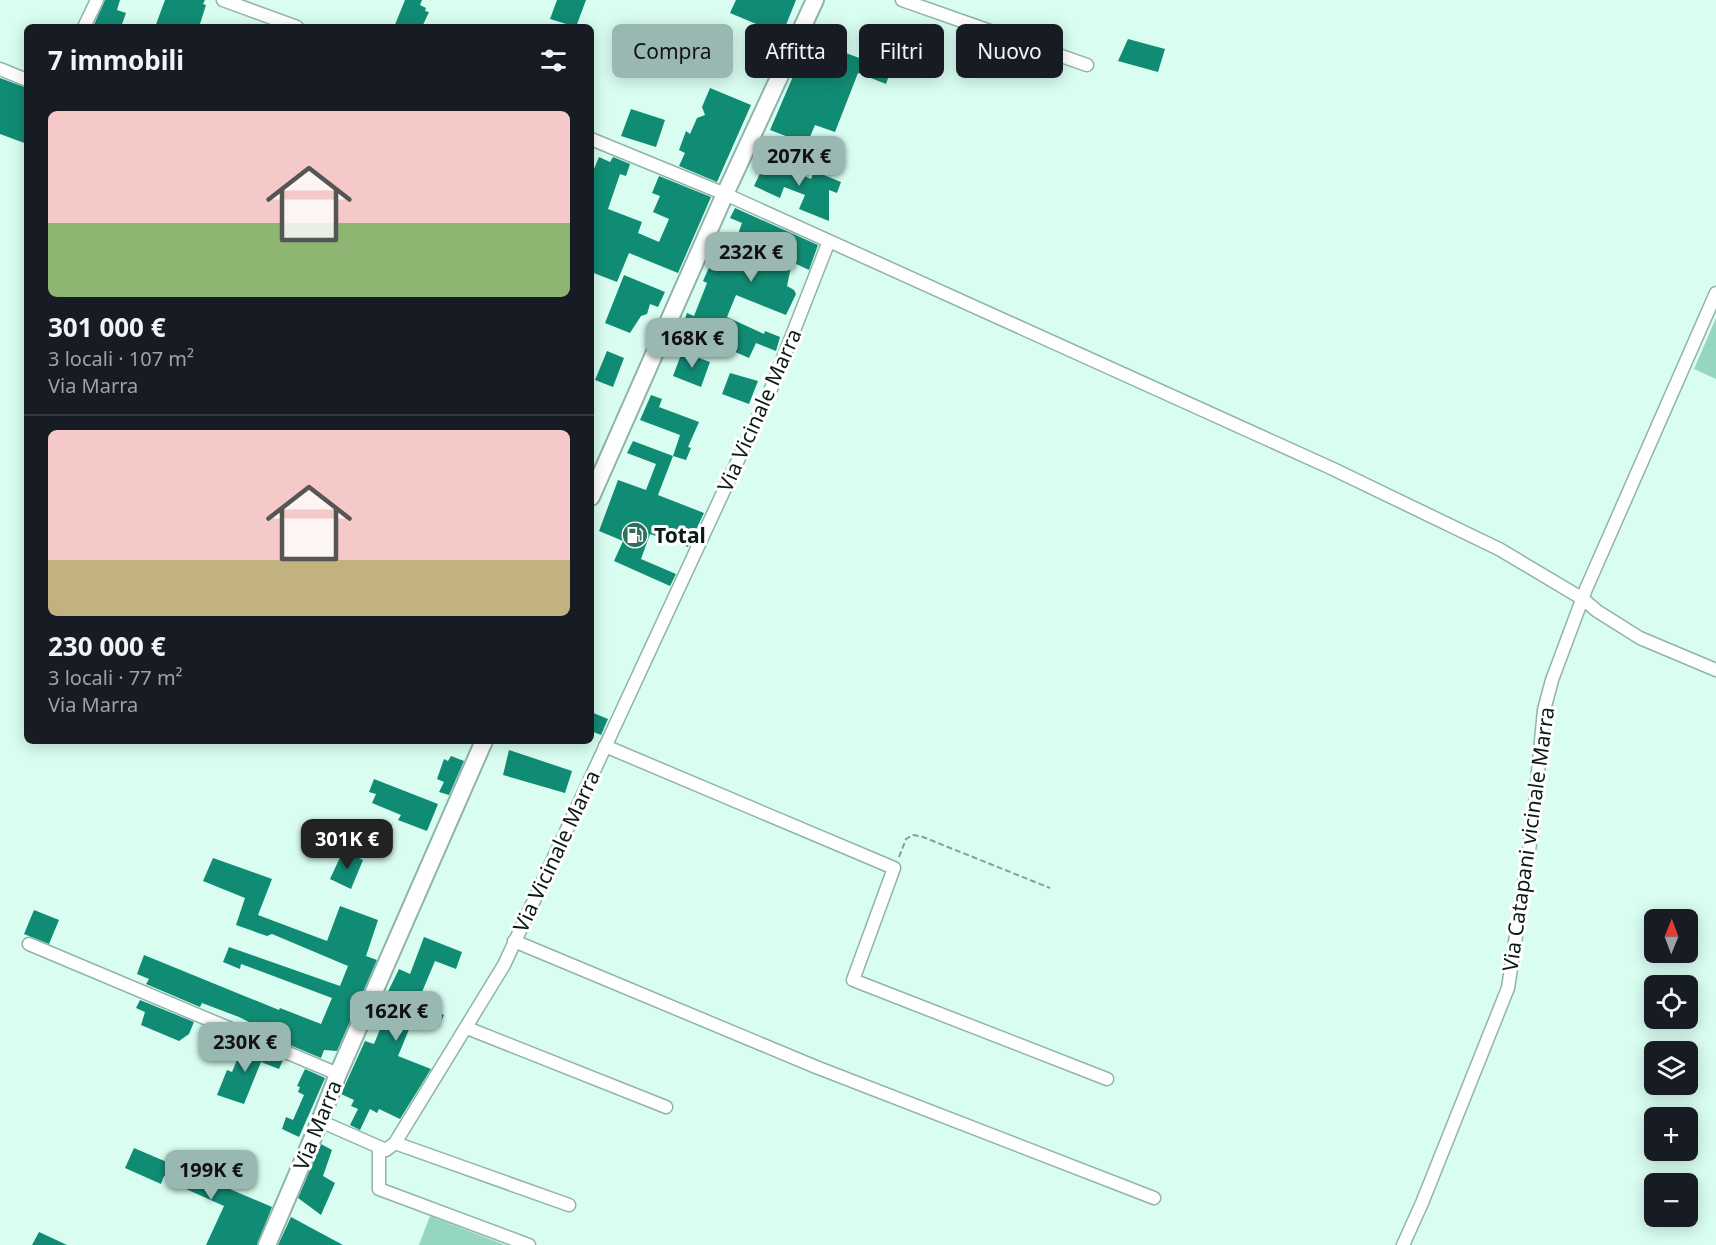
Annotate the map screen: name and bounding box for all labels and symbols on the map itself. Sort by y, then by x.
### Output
pin: 207K € [750,136,848,187]
pin: 232K € [702,232,800,283]
pin: 168K € [643,318,741,369]
street label: Via Vicinale Marra [710,324,808,496]
fuel station icon: Total [620,520,650,550]
place label: Total [654,521,706,549]
street label: Via Catapani vicinale Marra [1496,705,1560,973]
street label: Via Vicinale Marra [506,765,606,937]
pin: 301K € [298,819,396,870]
north arrow [1644,909,1698,963]
pin: 162K € [347,991,445,1042]
pin: 230K € [196,1022,294,1073]
street label: Via Marra [286,1076,348,1174]
pin: 199K € [162,1150,260,1201]

